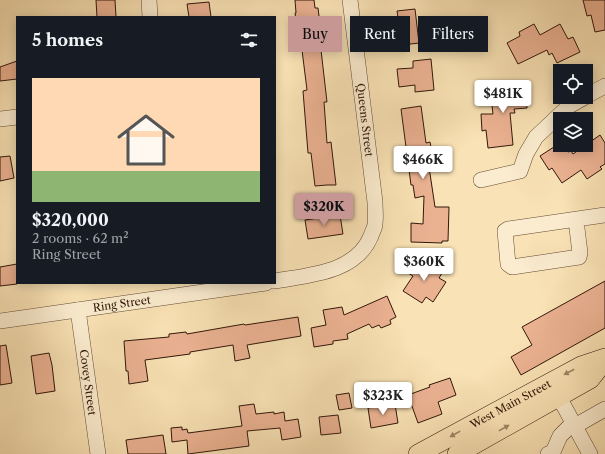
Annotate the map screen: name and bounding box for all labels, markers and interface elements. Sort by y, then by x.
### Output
chip: Buy [288,16,342,52]
chip: Rent [350,16,410,52]
chip: Filters [418,16,488,52]
icon: filters [238,29,260,51]
text: 5 homes [32,30,103,50]
map controls [553,64,593,152]
button: locate [553,64,593,104]
pin: $481K [475,80,531,114]
street label: Queens Street [354,82,376,158]
text: $481K [483,85,523,101]
icon: home [110,104,182,176]
button: layers [553,112,593,152]
pin: $466K [395,146,451,180]
text: $466K [403,151,443,167]
pin: $320K [296,193,352,227]
text: $320K [304,198,344,214]
text: $320,000 [32,210,109,230]
text: 2 rooms · 62 m² [32,230,129,246]
text: Ring Street [32,246,101,262]
pin: $360K [396,248,452,282]
text: $360K [403,253,445,269]
street label: Ring Street [92,293,152,315]
street label: Covey Street [77,348,100,416]
one-way arrow [563,369,575,375]
street label: West Main Street [467,377,553,432]
pin: $323K [355,382,411,416]
text: $323K [363,387,403,403]
one-way arrow [498,425,510,432]
one-way arrow [449,431,460,438]

